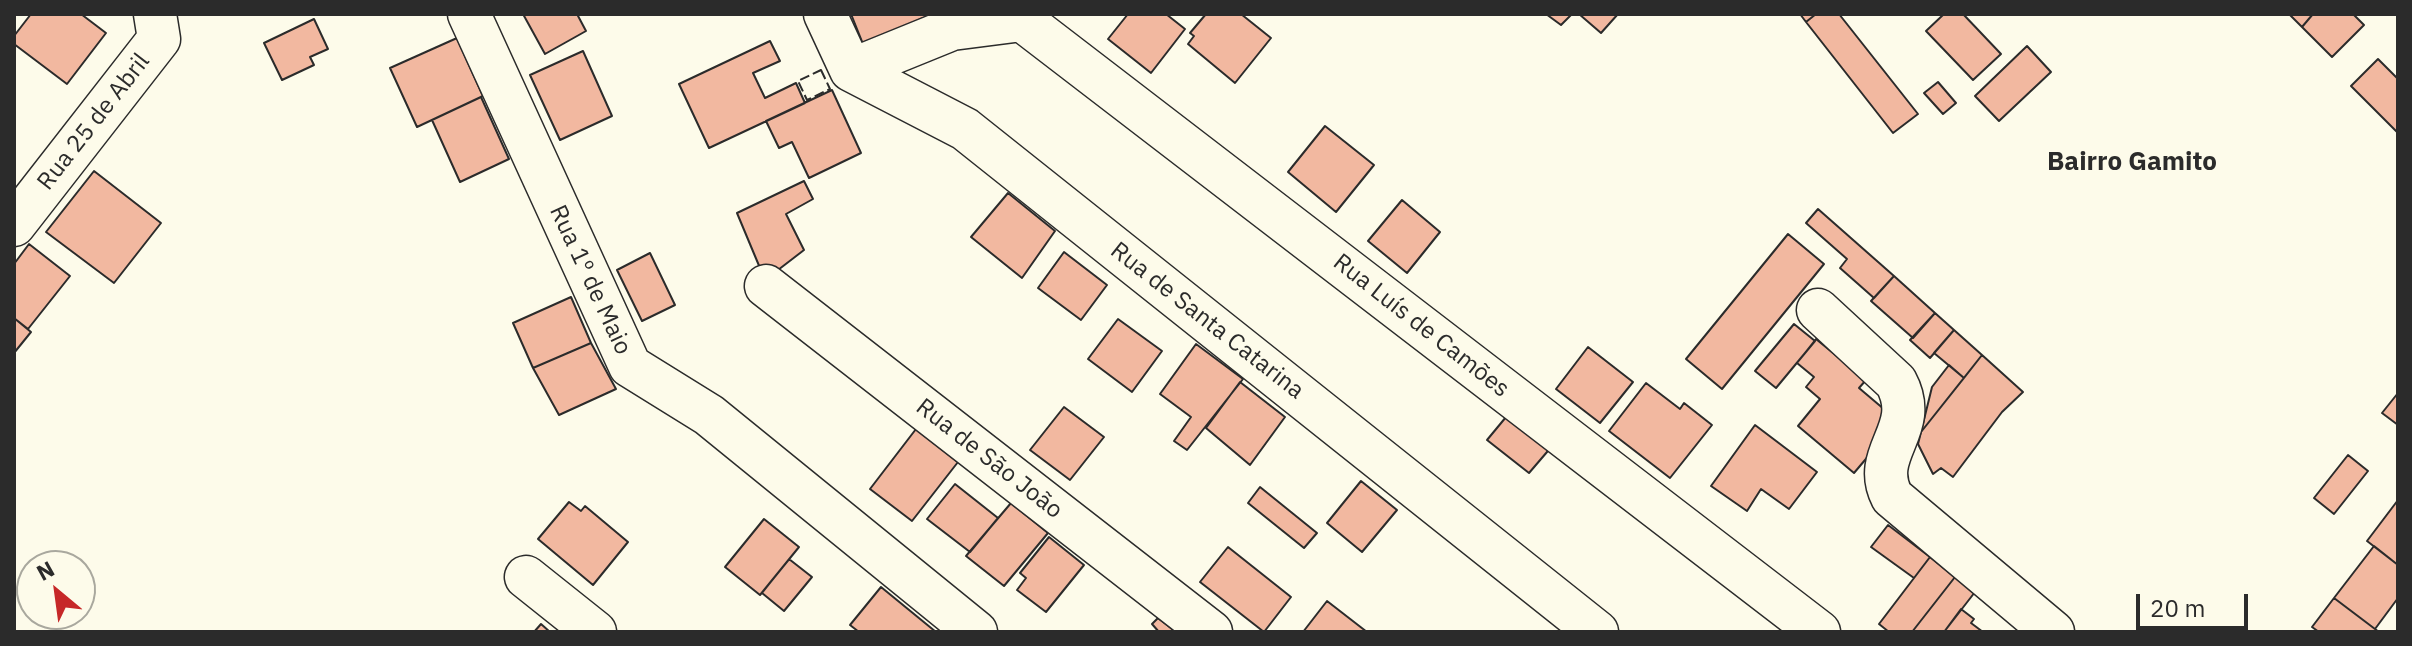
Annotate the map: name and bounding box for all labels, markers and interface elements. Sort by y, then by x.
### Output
street label: Rua 25 de Abril [32,48,156,196]
district label: Bairro Gamito [2047,146,2217,178]
street label: Rua 1º de Maio [543,201,637,359]
street label: Rua de Santa Catarina [1104,236,1310,406]
street label: Rua Luís de Camões [1327,248,1515,404]
street label: Rua de São João [910,393,1068,525]
north arrow [16,550,96,630]
text: N [31,554,59,587]
scale bar [2140,578,2252,628]
text: 20 m [2150,592,2205,624]

